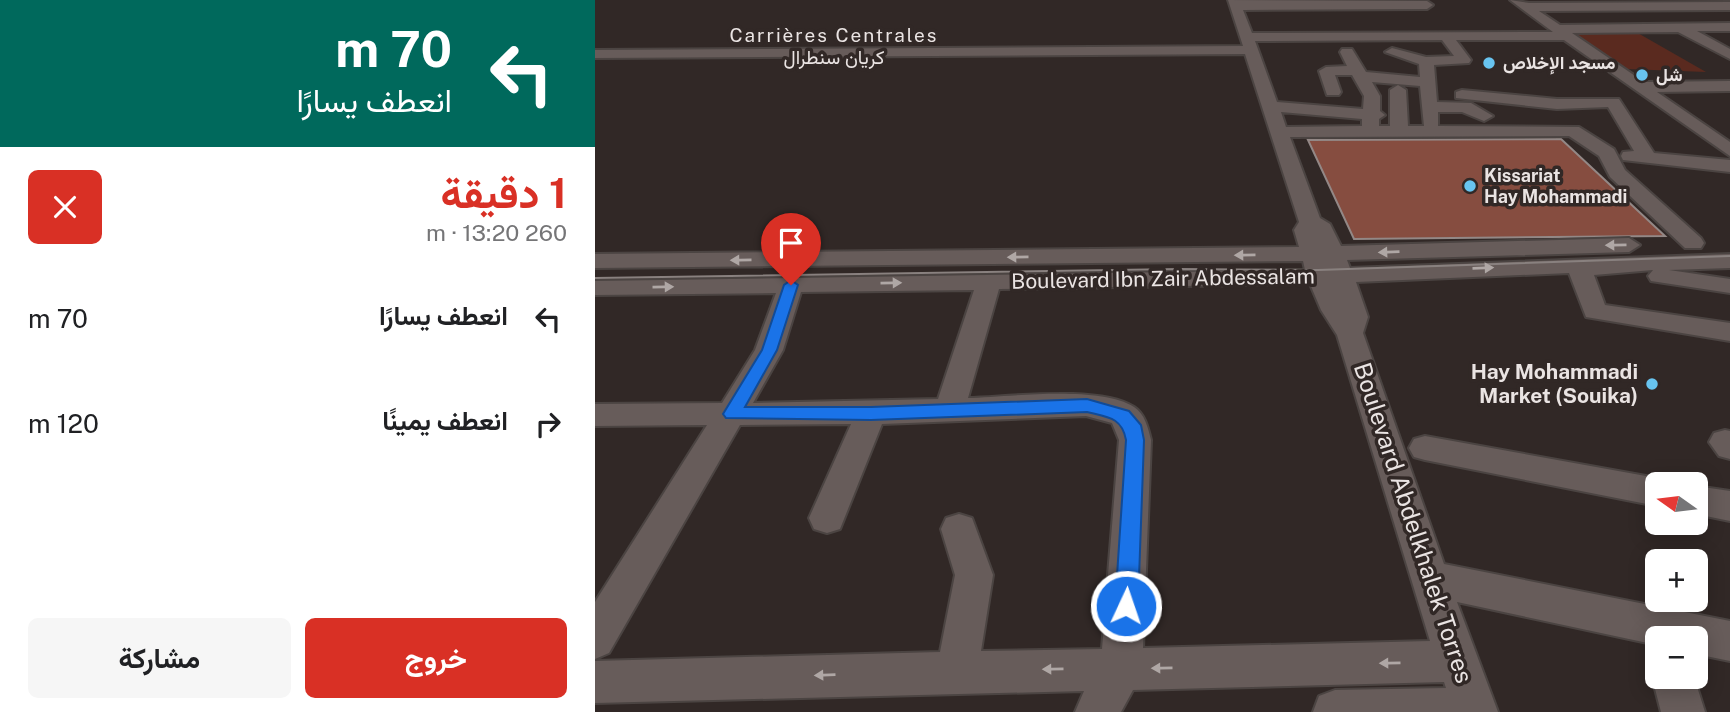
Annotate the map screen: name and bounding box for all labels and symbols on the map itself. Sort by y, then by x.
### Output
district label: Carrières Centrales كريان سنطرال [730,24,938,69]
place label: مسجد الإخلاص [1503,52,1616,75]
marker: مسجد الإخلاص [1481,55,1497,71]
place label: شل [1656,64,1683,86]
marker: شل [1634,67,1650,83]
place label: Kissariat Hay Mohammadi [1484,165,1627,207]
marker: Kissariat Hay Mohammadi [1462,178,1478,194]
pin [761,213,821,285]
one-way arrow [1605,239,1627,251]
one-way arrow [1377,246,1399,257]
one-way arrow [1234,249,1256,261]
one-way arrow [1006,251,1028,263]
one-way arrow [730,254,752,266]
street label: Boulevard Ibn Zair Abdessalam [1011,263,1315,294]
one-way arrow [1473,263,1495,274]
one-way arrow [880,277,902,289]
one-way arrow [652,281,674,292]
street label: Boulevard Abdelkhalek Torres [1349,359,1479,686]
place label: Hay Mohammadi Market (Souika) [1471,359,1638,408]
marker: Hay Mohammadi Market (Souika) [1644,376,1660,392]
north arrow [1645,472,1708,536]
position arrow [1089,569,1163,643]
one-way arrow [1378,657,1400,669]
one-way arrow [1151,662,1173,674]
one-way arrow [1041,664,1063,675]
one-way arrow [814,670,836,681]

